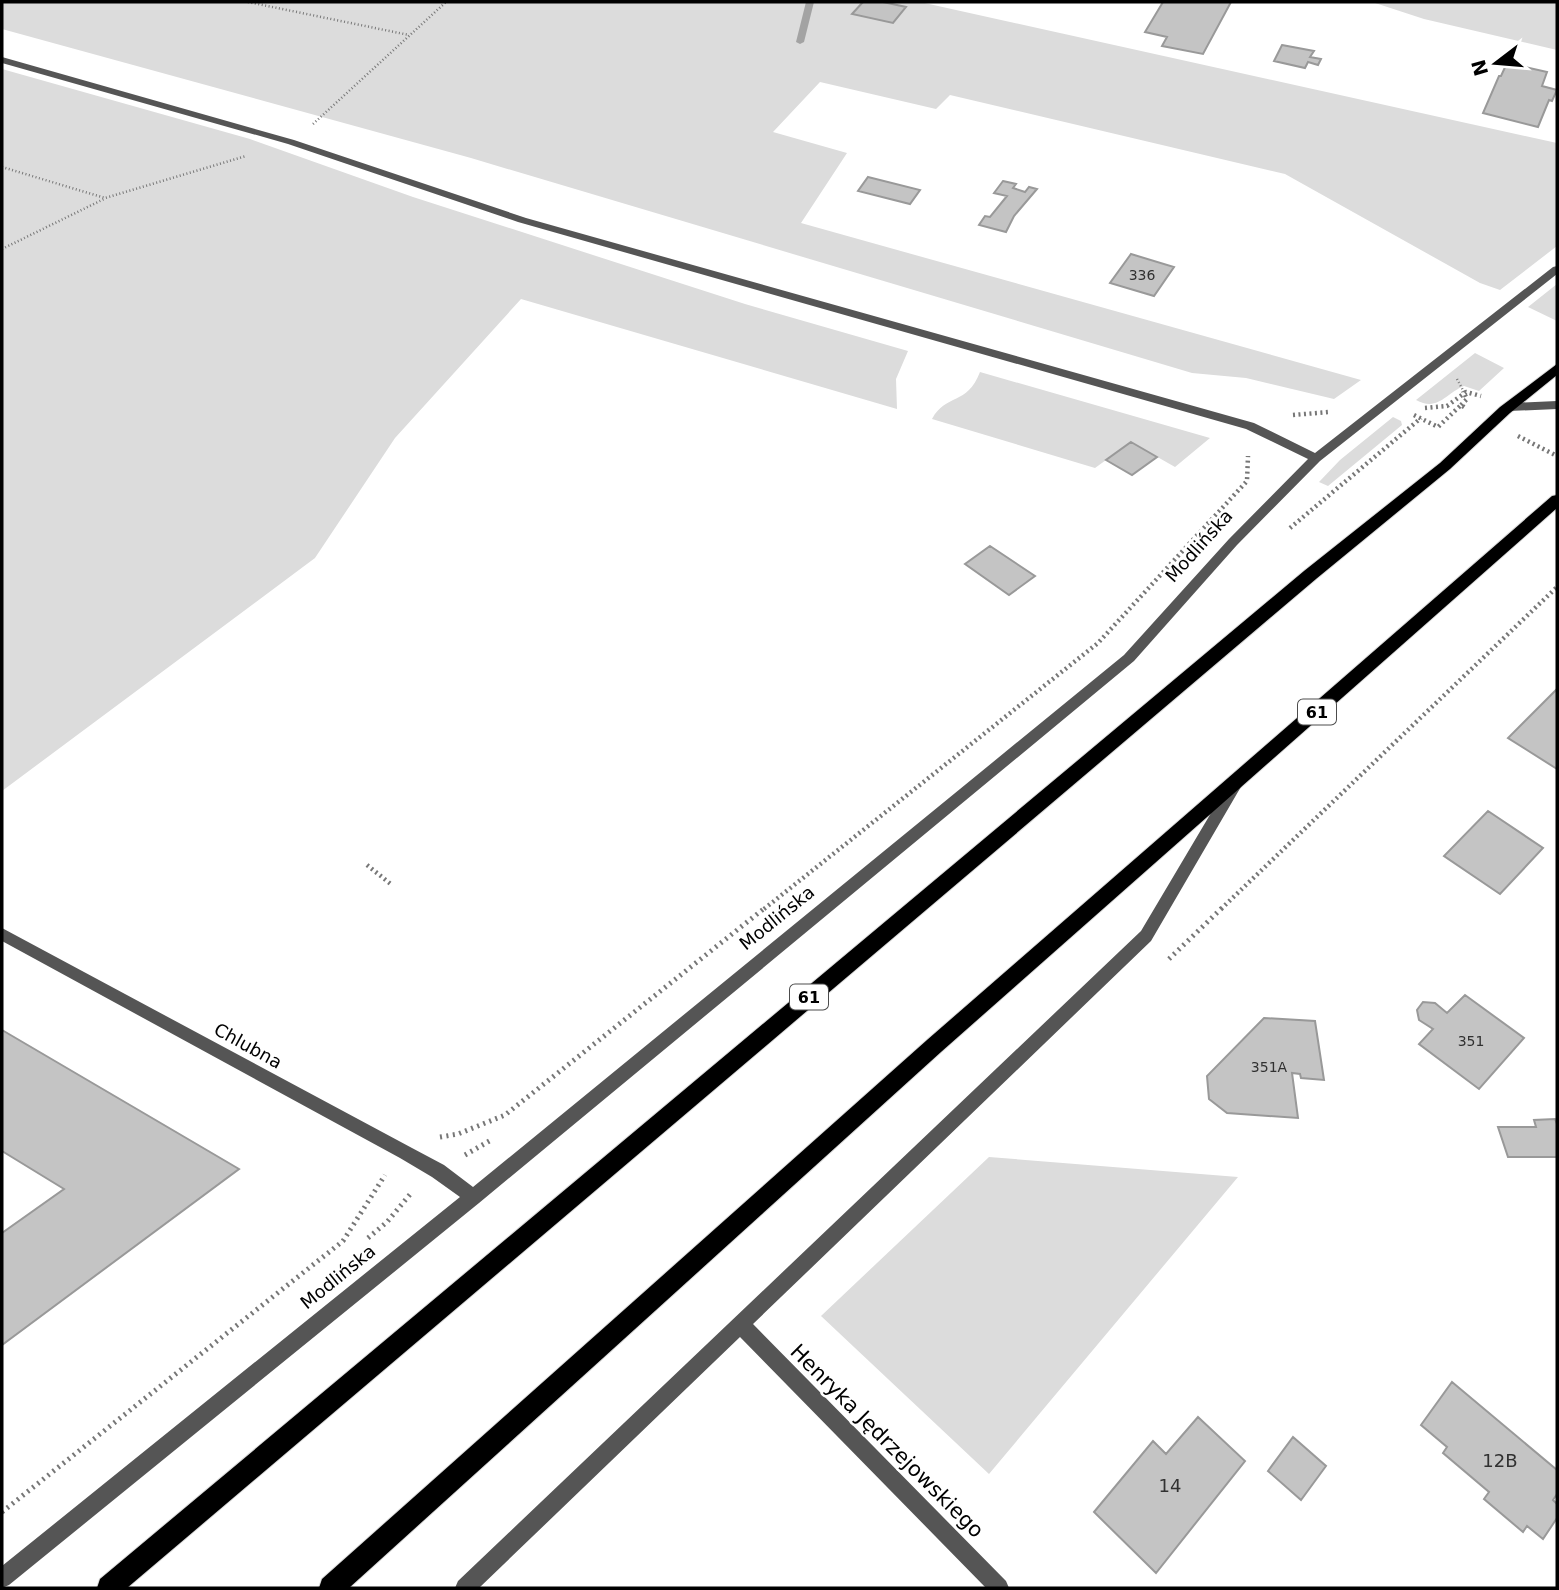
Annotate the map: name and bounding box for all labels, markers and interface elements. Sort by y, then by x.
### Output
north arrow [1461,28,1531,98]
text: N [1467,57,1492,78]
house number: 336 [1129,267,1155,283]
street label: Modlińska [1161,505,1237,586]
road number: 61 [1298,699,1336,724]
street label: Modlińska [735,881,818,954]
road number: 61 [790,984,828,1009]
street label: Chlubna [211,1018,286,1073]
house number: 351 [1458,1033,1484,1049]
house number: 351A [1251,1059,1288,1075]
street label: Modlińska [296,1240,379,1313]
street label: Henryka Jędrzejowskiego [785,1339,989,1543]
house number: 12B [1482,1450,1518,1471]
house number: 14 [1159,1475,1181,1496]

